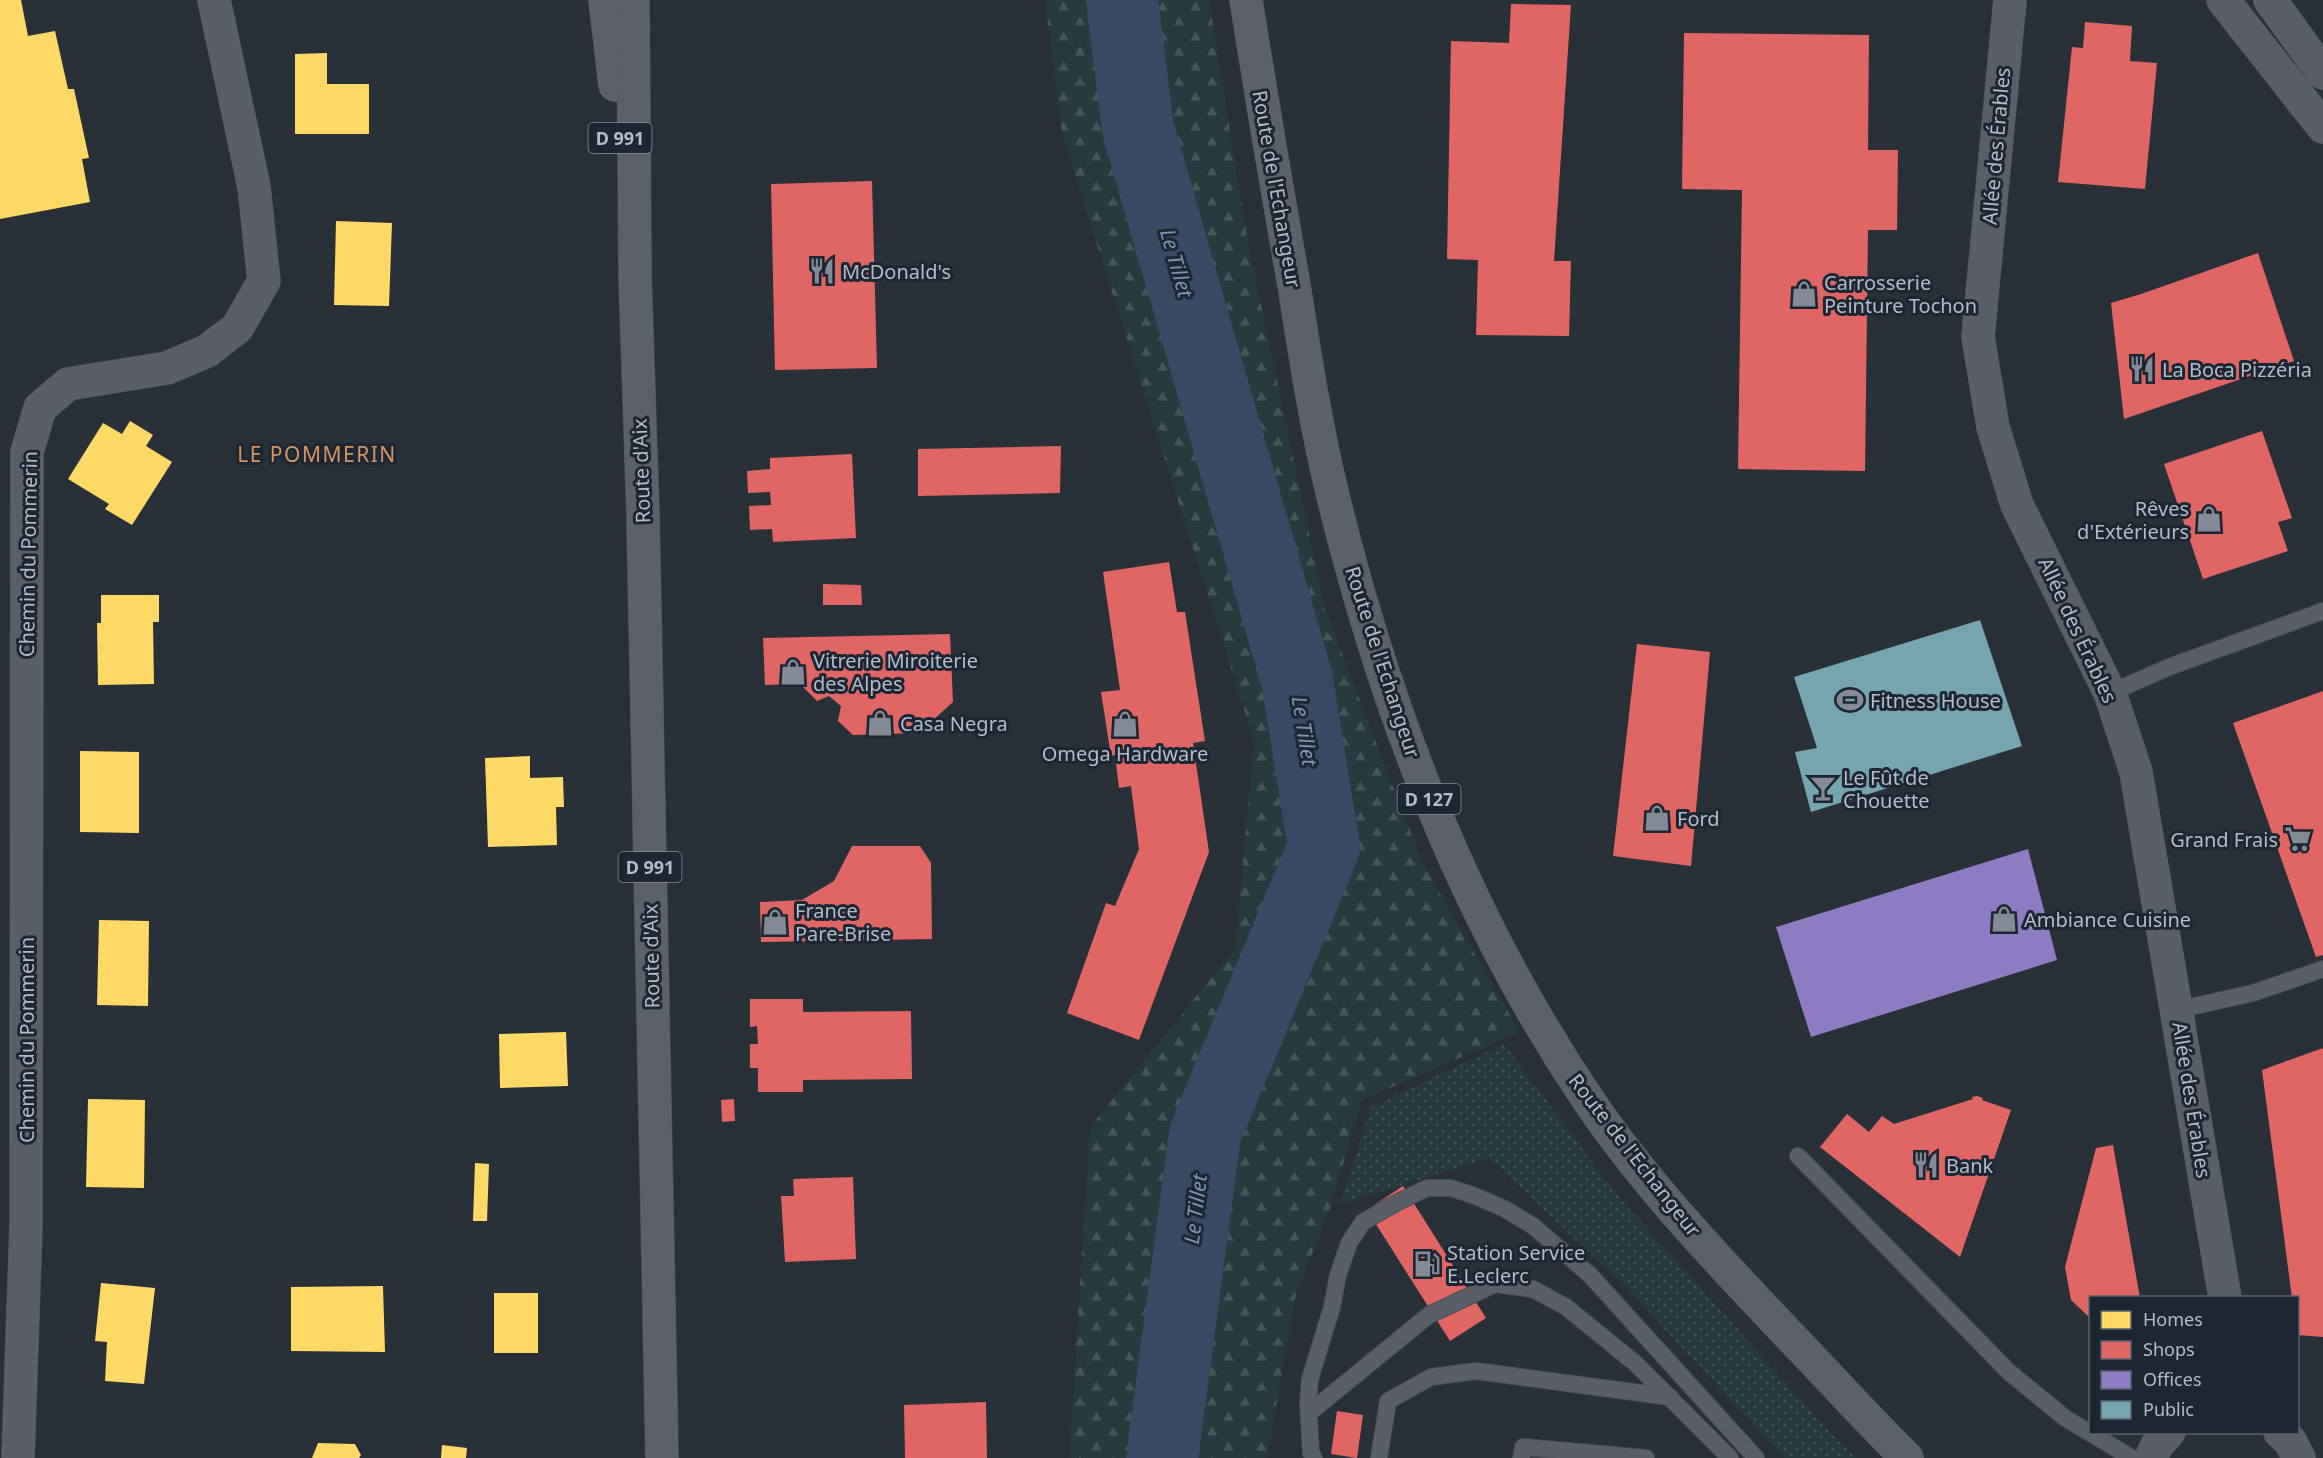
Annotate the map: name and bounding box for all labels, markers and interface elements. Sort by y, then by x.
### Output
street label: Allée des Érables [1976,66,2016,226]
street label: Route de l'Echangeur [1246,88,1308,290]
road number: D 991 [588,123,652,153]
water label: Le Tillet [1154,225,1200,302]
restaurant icon: McDonald's [807,256,837,286]
place label: McDonald's [842,258,951,285]
place label: Carrosserie Peinture Tochon [1824,269,1977,319]
shop icon: Carrosserie Peinture Tochon [1789,279,1819,309]
restaurant icon: La Boca Pizzéria [2127,354,2157,384]
place label: La Boca Pizzéria [2162,356,2312,383]
street label: Route d'Aix [626,418,656,524]
district label: LE POMMERIN [237,440,397,468]
street label: Chemin du Pommerin [13,451,43,657]
place label: Rêves d'Extérieurs [2077,495,2189,545]
shop icon: Rêves d'Extérieurs [2194,504,2224,534]
street label: Allée des Érables [2032,553,2124,707]
street label: Route de l'Echangeur [1339,563,1427,761]
place label: Vitrerie Miroiterie des Alpes [813,647,978,697]
shop icon: Vitrerie Miroiterie des Alpes [778,657,808,687]
sports icon: Fitness House [1835,685,1865,715]
place label: Fitness House [1870,687,2001,714]
water label: Le Tillet [1286,694,1324,769]
shop icon: Casa Negra [865,708,895,738]
shop icon: Omega Hardware [1110,709,1140,739]
place label: Casa Negra [900,710,1008,737]
place label: Omega Hardware [1042,740,1208,767]
place label: Le Fût de Chouette [1843,764,1929,814]
bar icon: Le Fût de Chouette [1808,773,1838,803]
road number: D 127 [1398,784,1460,814]
shop icon: Ford [1642,803,1672,833]
place label: Ford [1677,805,1720,832]
supermarket icon: Grand Frais [2283,824,2313,854]
place label: Grand Frais [2170,826,2278,853]
road number: D 991 [618,852,682,882]
place label: France Pare-Brise [795,897,891,947]
street label: Route d'Aix [637,903,665,1008]
shop icon: Ambiance Cuisine [1989,904,2019,934]
place label: Ambiance Cuisine [2024,906,2191,933]
shop icon: France Pare-Brise [760,907,790,937]
street label: Chemin du Pommerin [13,937,40,1143]
street label: Allée des Érables [2166,1020,2218,1180]
street label: Route de l'Echangeur [1563,1068,1707,1242]
restaurant icon: Bank [1911,1150,1941,1180]
place label: Bank [1946,1152,1994,1179]
water label: Le Tillet [1177,1171,1213,1246]
place label: Station Service E.Leclerc [1447,1239,1585,1289]
fuel station icon: Station Service E.Leclerc [1412,1249,1442,1279]
legend [2089,1296,2299,1434]
text: Homes [2143,1307,2203,1331]
text: Shops [2143,1337,2195,1361]
text: Offices [2143,1367,2202,1391]
text: Public [2143,1397,2194,1421]

